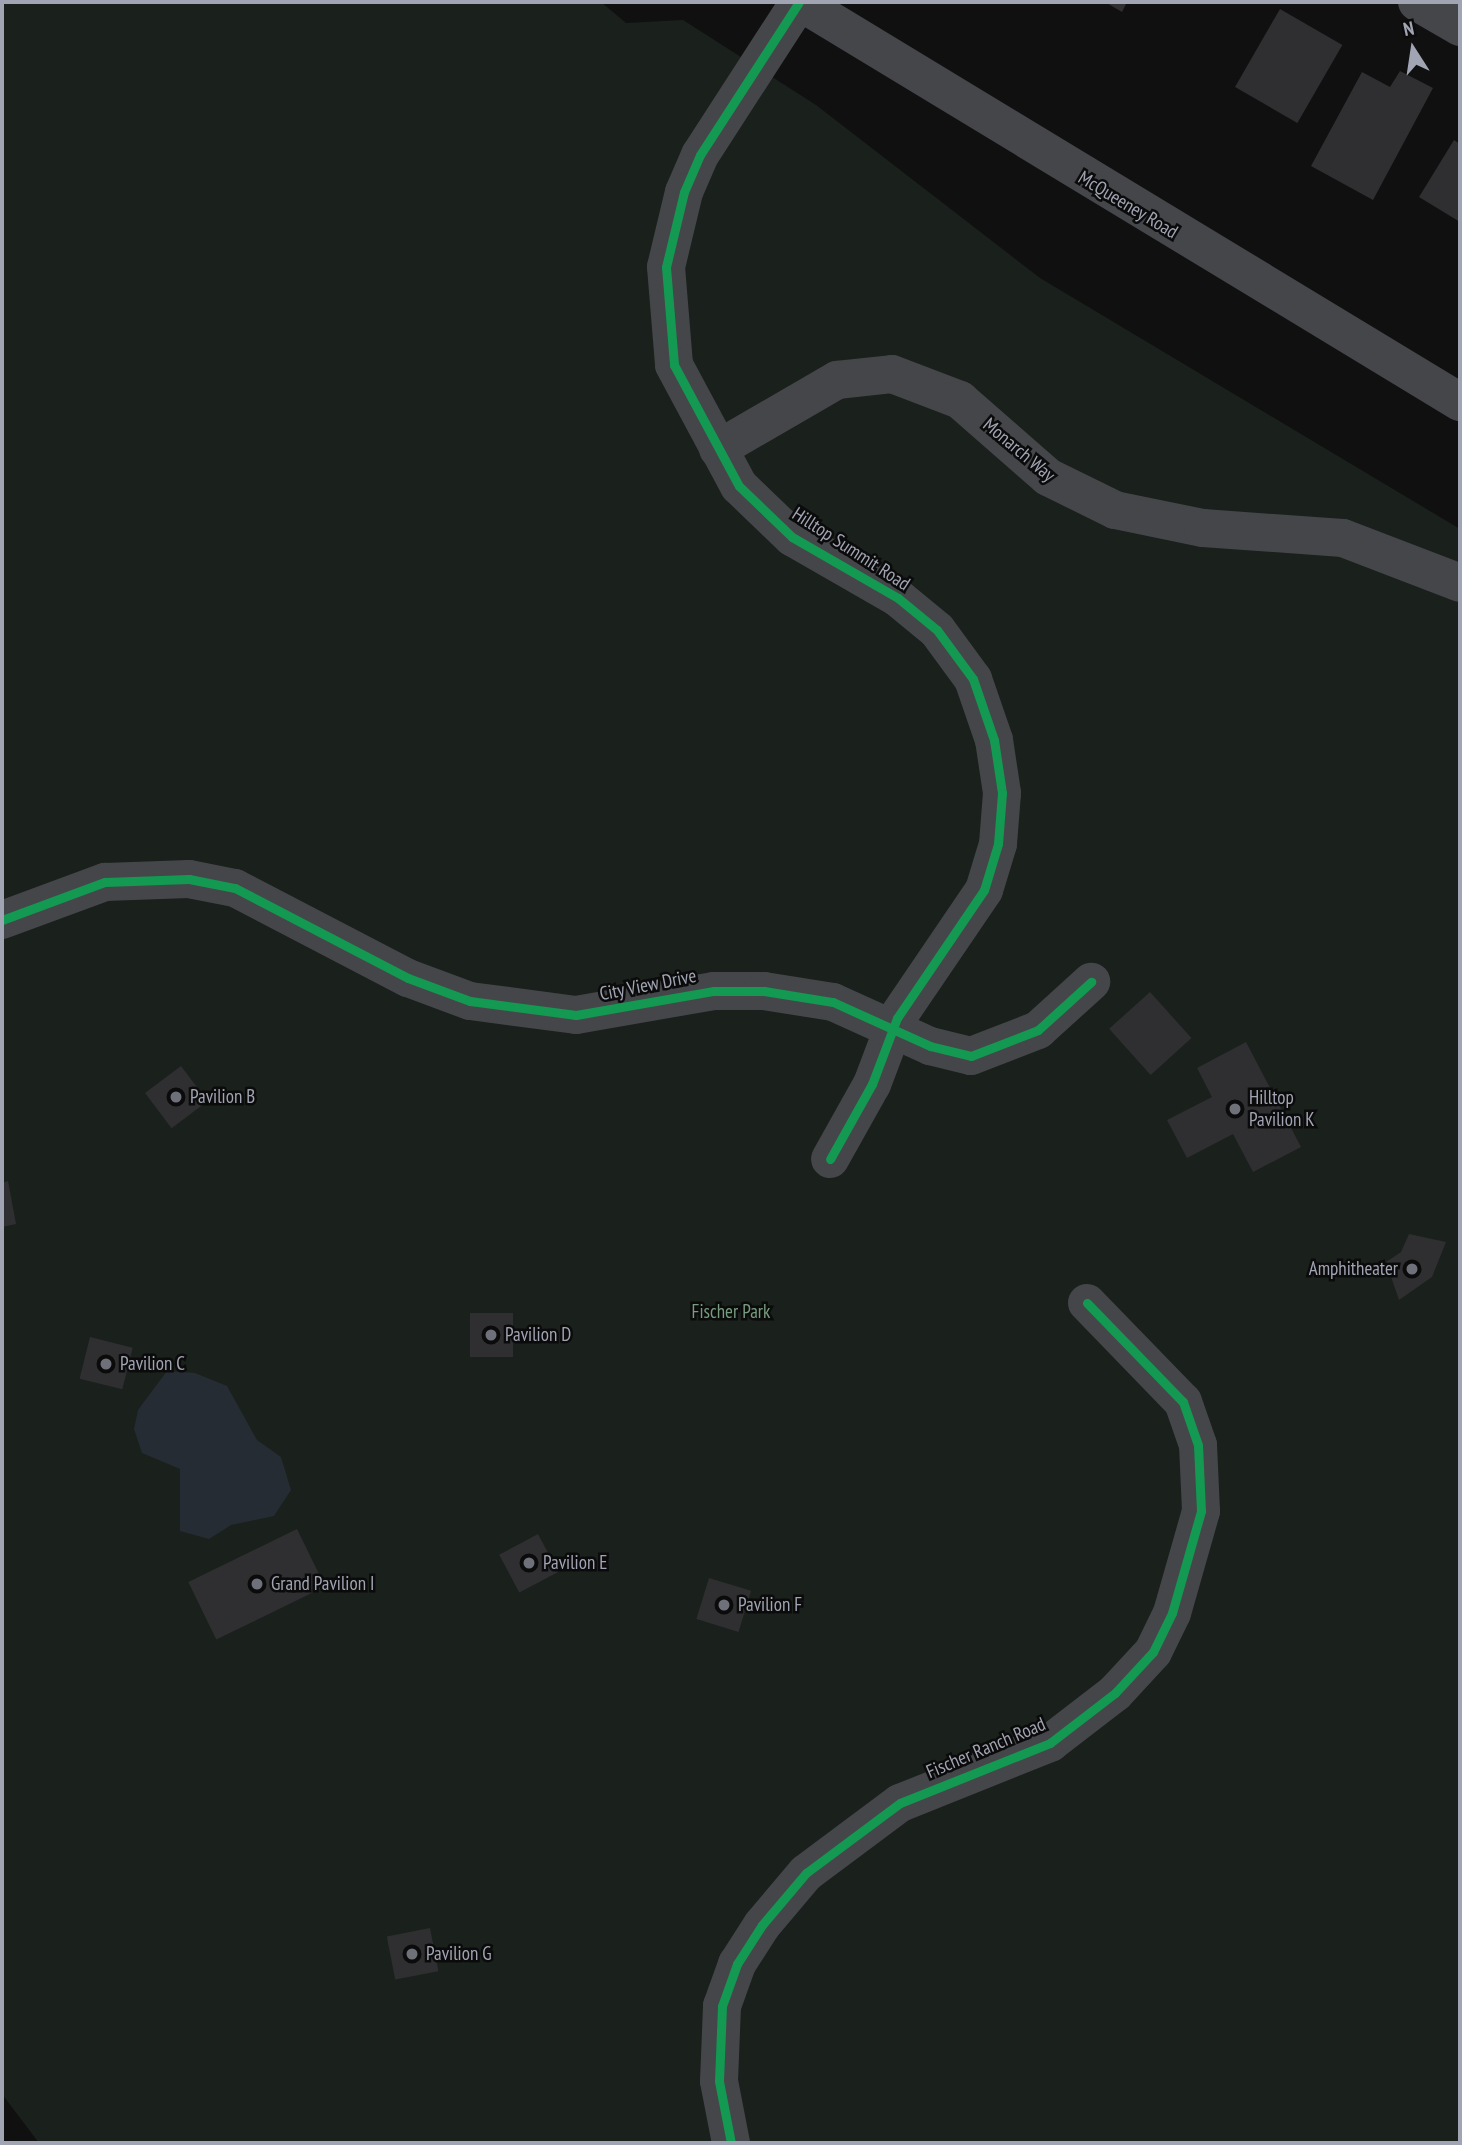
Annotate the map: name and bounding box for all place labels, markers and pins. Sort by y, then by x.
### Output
place label: Pavilion B [190,1086,255,1108]
place label: Hilltop Pavilion K [1249,1087,1315,1131]
marker: Pavilion B [168,1089,184,1105]
marker: Hilltop Pavilion K [1227,1101,1243,1117]
place label: Amphitheater [1309,1258,1398,1280]
marker: Amphitheater [1404,1261,1420,1277]
place label: Pavilion D [505,1324,571,1346]
marker: Pavilion D [483,1327,499,1343]
place label: Pavilion C [120,1353,185,1375]
marker: Pavilion C [98,1356,114,1372]
place label: Pavilion E [543,1552,607,1574]
marker: Pavilion E [521,1555,537,1571]
place label: Grand Pavilion I [271,1573,374,1595]
marker: Grand Pavilion I [249,1576,265,1592]
place label: Pavilion F [738,1594,802,1616]
marker: Pavilion F [716,1597,732,1613]
place label: Pavilion G [426,1943,492,1965]
marker: Pavilion G [404,1946,420,1962]

